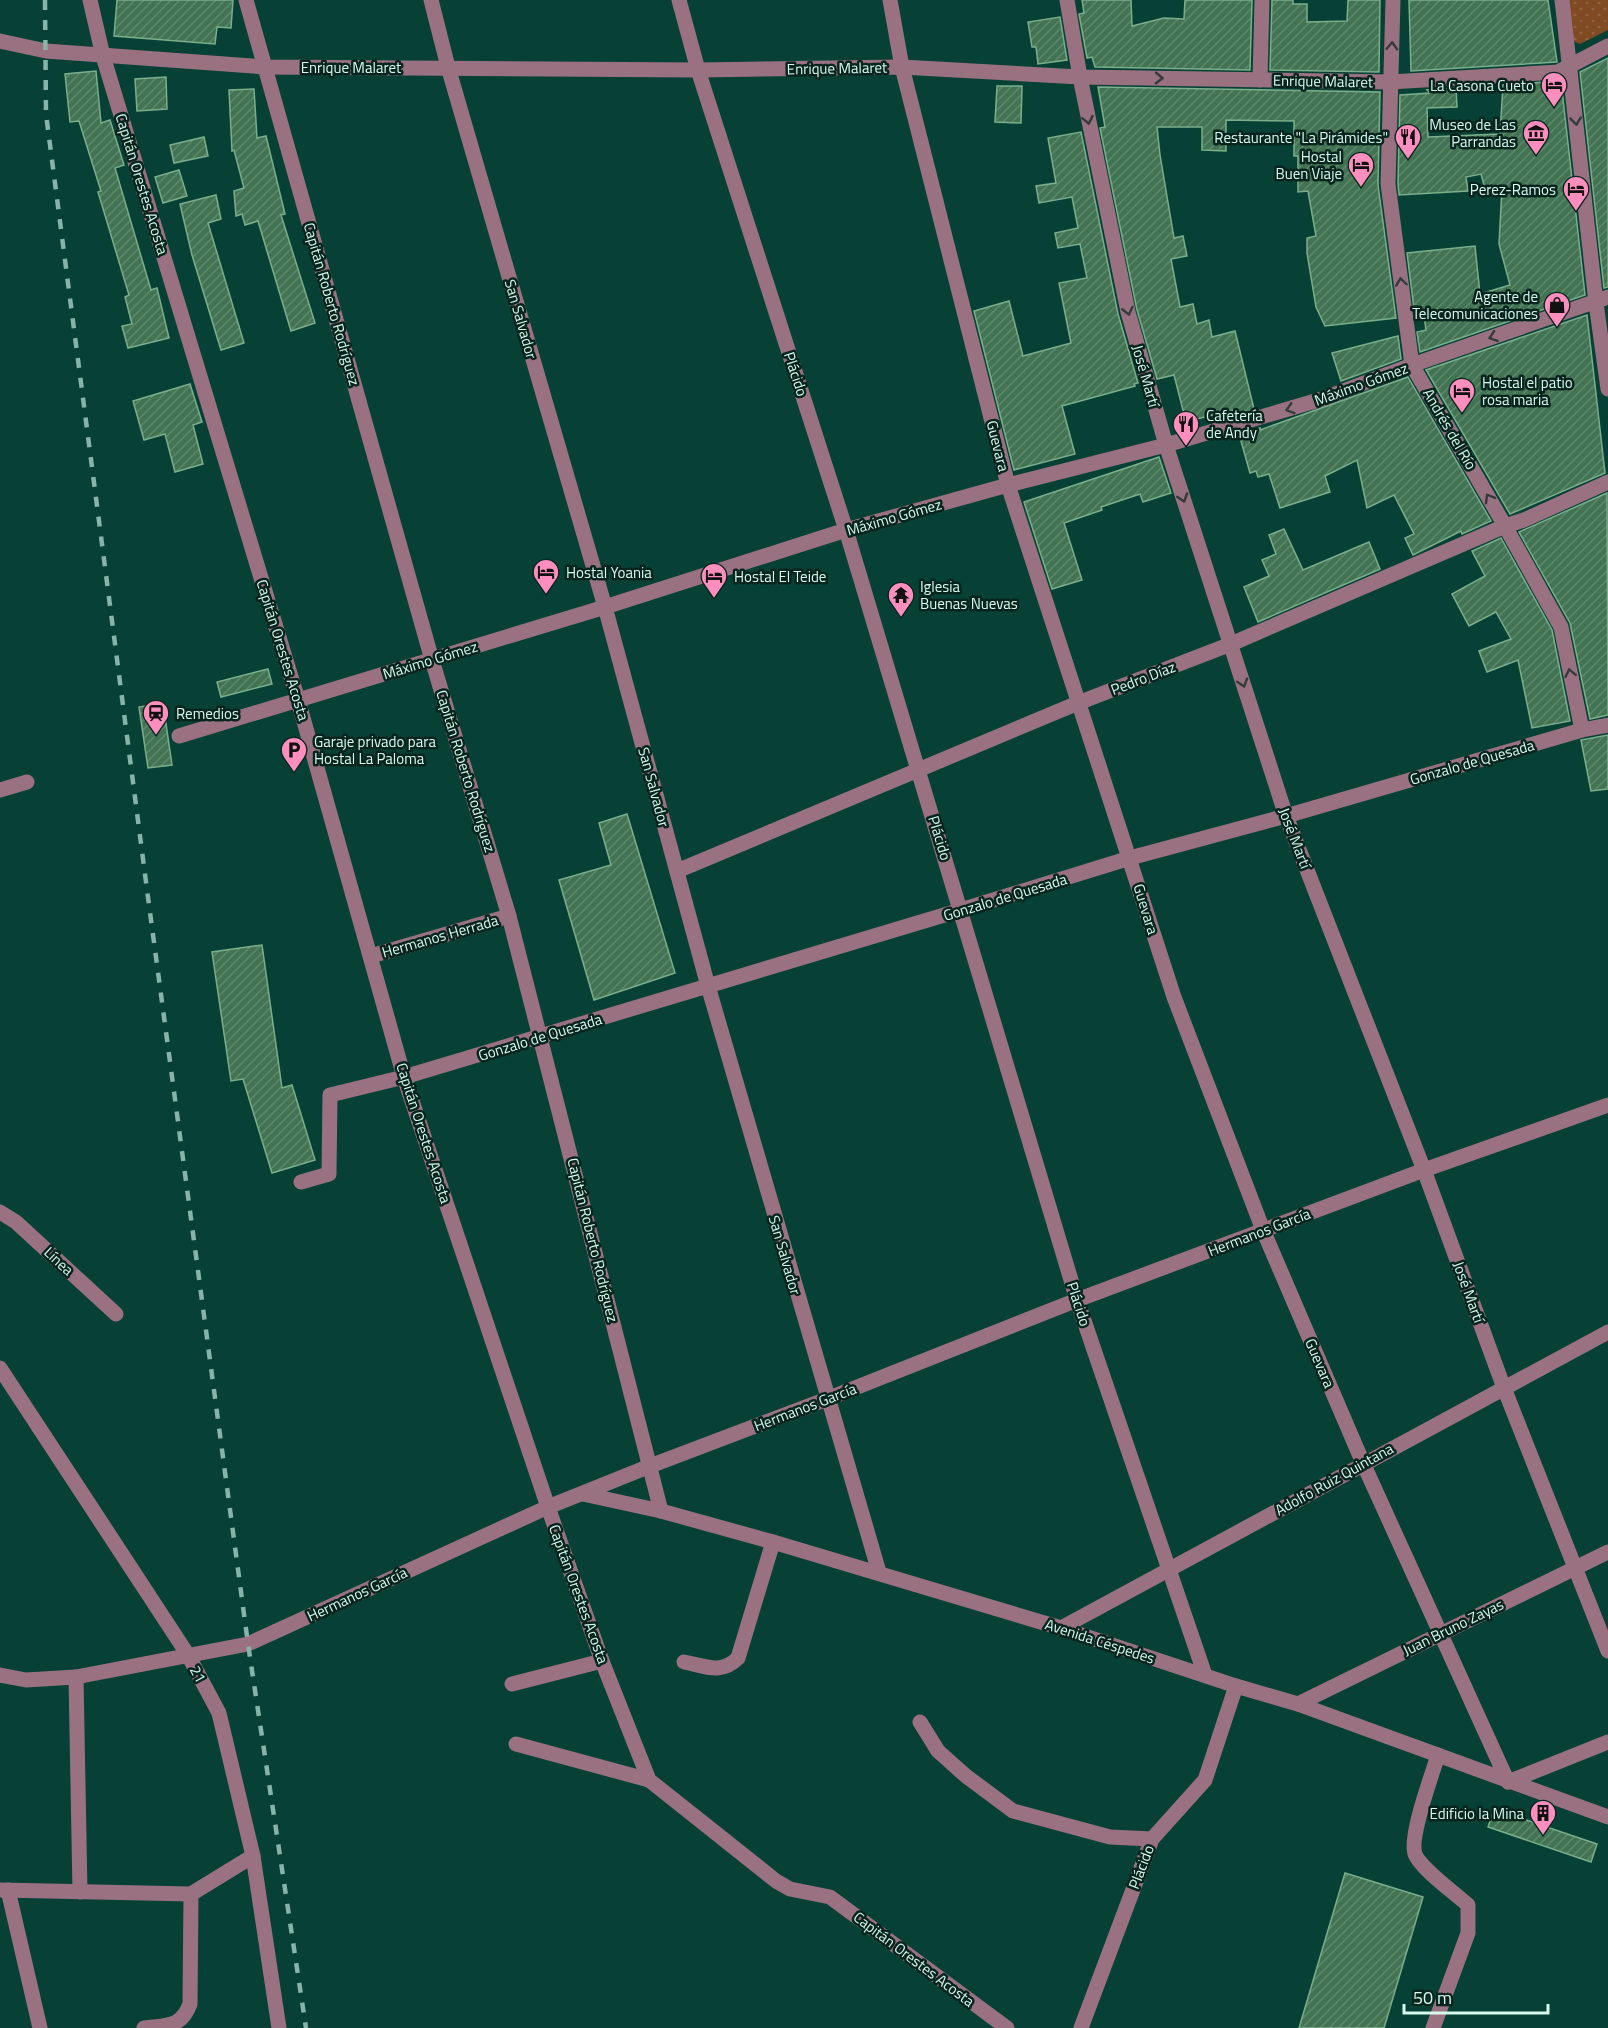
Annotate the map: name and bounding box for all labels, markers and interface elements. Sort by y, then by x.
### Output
one-way arrow [1385,41,1398,50]
street label: Enrique Malaret [301,56,402,79]
street label: Enrique Malaret [787,56,888,80]
street label: Enrique Malaret [1273,69,1374,93]
hotel icon: La Casona Cueto [1539,70,1569,108]
one-way arrow [1155,72,1164,84]
place label: La Casona Cueto [1430,74,1534,97]
street label: Capitán Orestes Acosta [110,111,175,258]
place label: Museo de Las Parrandas [1429,113,1516,153]
one-way arrow [1081,114,1094,124]
one-way arrow [1569,116,1582,125]
museum icon: Museo de Las Parrandas [1521,118,1551,156]
restaurant icon: Restaurante "La Pirámides" [1393,122,1423,160]
place label: Restaurante "La Pirámides" [1214,126,1388,149]
place label: Hostal Buen Viaje [1275,145,1342,185]
hotel icon: Hostal Buen Viaje [1346,150,1376,188]
hotel icon: Perez-Ramos [1561,174,1591,212]
place label: Perez-Ramos [1470,178,1556,201]
street label: Capitán Roberto Rodríguez [298,220,366,388]
street label: San Salvador [499,277,543,361]
one-way arrow [1396,277,1408,286]
place label: Agente de Telecomunicaciones [1412,285,1538,325]
shop icon: Agente de Telecomunicaciones [1542,290,1572,328]
one-way arrow [1120,305,1133,315]
one-way arrow [1488,330,1499,343]
street label: José Martí [1126,342,1166,412]
street label: Plácido [778,349,814,399]
street label: Máximo Gómez [1311,356,1411,412]
place label: Hostal el patio rosa maria [1482,371,1573,411]
hotel icon: Hostal el patio rosa maria [1447,376,1477,414]
street label: Andrés del Río [1417,384,1483,474]
one-way arrow [1285,402,1295,414]
place label: Cafetería de Andy [1206,404,1263,444]
restaurant icon: Cafetería de Andy [1171,409,1201,447]
street label: Guevara [981,418,1016,474]
street label: Máximo Gómez [844,492,944,542]
one-way arrow [1176,492,1188,503]
one-way arrow [1485,493,1496,504]
hotel icon: Hostal Yoania [531,557,561,595]
place label: Hostal Yoania [566,561,652,584]
hotel icon: Hostal El Teide [699,561,729,599]
place label: Hostal El Teide [734,565,826,588]
place label: Iglesia Buenas Nuevas [920,575,1018,615]
street label: Capitán Orestes Acosta [251,577,316,724]
temple icon: Iglesia Buenas Nuevas [886,580,916,618]
street label: Máximo Gómez [380,635,480,685]
street label: Pedro Díaz [1107,655,1179,701]
one-way arrow [1564,668,1577,678]
one-way arrow [1236,677,1249,688]
street label: Capitán Roberto Rodríguez [430,687,502,855]
station icon: Remedios [141,698,171,736]
place label: Remedios [176,702,239,725]
place label: Garaje privado para Hostal La Paloma [314,730,436,770]
street label: Gonzalo de Quesada [1407,733,1537,791]
parking icon: Garaje privado para Hostal La Paloma [279,735,309,773]
street label: San Salvador [632,745,676,829]
street label: José Martí [1273,804,1318,874]
street label: Plácido [922,813,958,863]
street label: Gonzalo de Quesada [940,867,1070,927]
street label: Guevara [1127,881,1165,938]
street label: Hermanos Herrada [379,908,501,964]
street label: Gonzalo de Quesada [475,1007,605,1067]
street label: Capitán Orestes Acosta [390,1060,458,1207]
street label: Capitán Roberto Rodríguez [561,1155,625,1325]
street label: Hermanos García [1204,1202,1314,1262]
street label: San Salvador [763,1213,807,1297]
street label: Línea [39,1241,79,1281]
street label: José Martí [1447,1258,1491,1328]
street label: Plácido [1061,1279,1097,1329]
street label: Guevara [1299,1335,1341,1392]
street label: Hermanos García [750,1377,860,1437]
street label: Adolfo Ruiz Quintana [1271,1437,1398,1521]
street label: Capitán Orestes Acosta [543,1521,615,1667]
street label: Hermanos García [303,1560,411,1627]
street label: Juan Bruno Zayas [1399,1593,1507,1661]
street label: Avenida Céspedes [1042,1612,1158,1670]
street label: 21 [184,1661,212,1687]
building icon: Edificio la Mina [1528,1798,1558,1836]
place label: Edificio la Mina [1430,1802,1524,1825]
street label: Plácido [1122,1842,1160,1892]
street label: Capitán Orestes Acosta [849,1906,980,2013]
scale bar [1404,1977,1548,2015]
text: 50 m [1413,1984,1452,2011]

